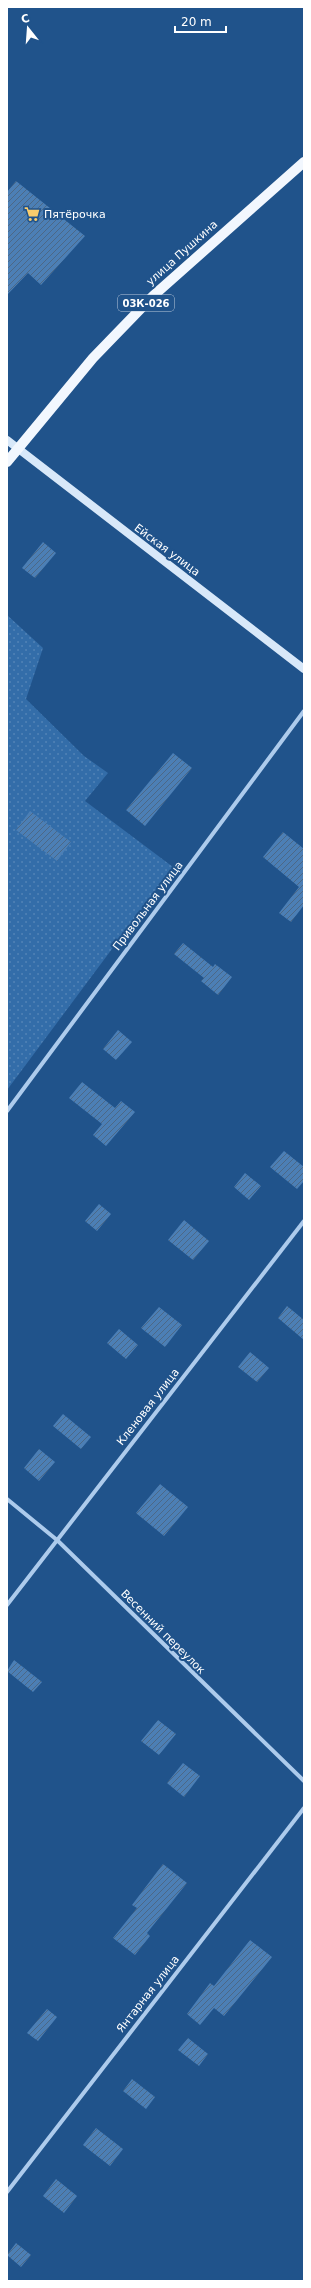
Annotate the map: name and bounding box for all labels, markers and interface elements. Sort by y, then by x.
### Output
north arrow [8,8,48,48]
scale bar [175,8,226,34]
text: С [19,12,31,26]
text: 20 m [181,15,212,29]
supermarket icon: Пятёрочка [23,205,41,223]
place label: Пятёрочка [44,208,106,221]
street label: улица Пушкина [144,218,220,288]
road number: 03К-026 [118,295,174,311]
street label: Ейская улица [132,521,202,579]
street label: Привольная улица [110,859,186,953]
street label: Кленовая улица [114,1366,182,1448]
street label: Весенний переулок [118,1587,208,1677]
street label: Янтарная улица [114,1953,182,2035]

